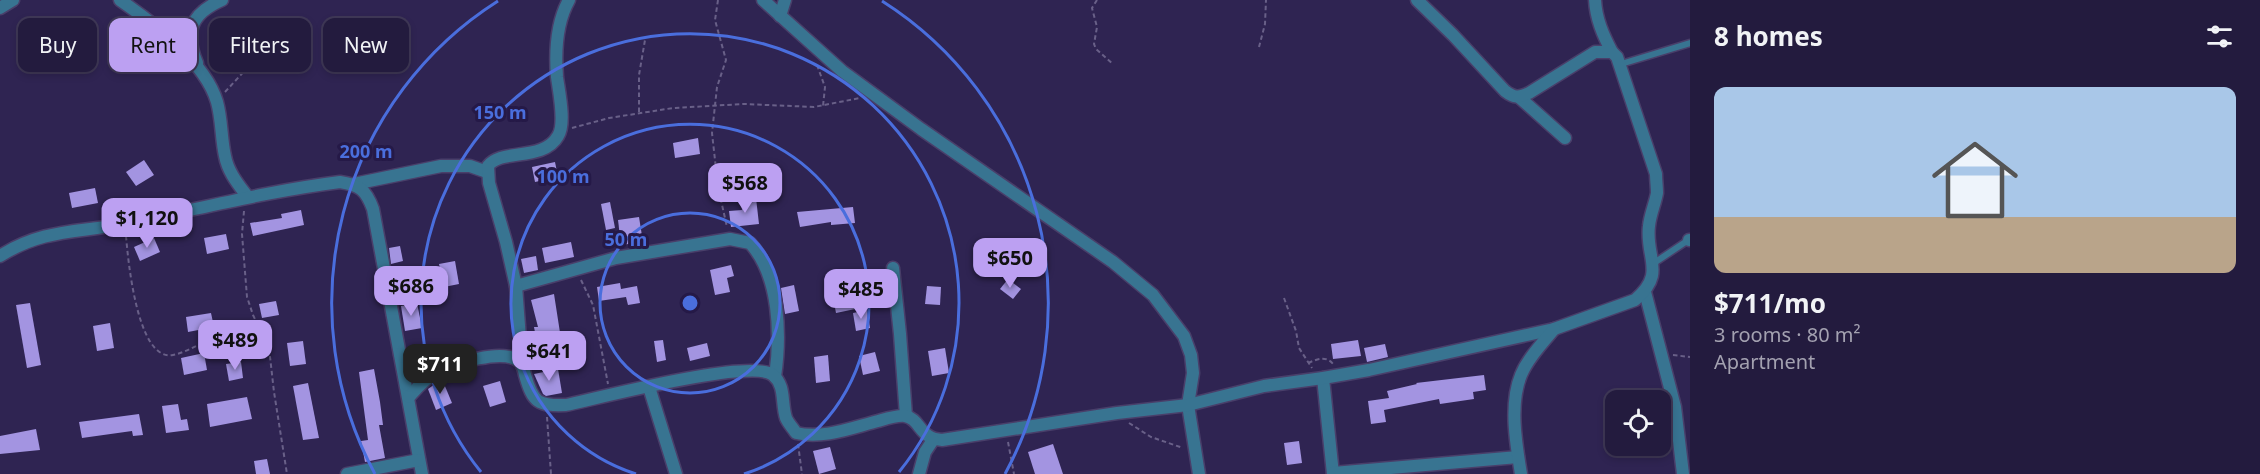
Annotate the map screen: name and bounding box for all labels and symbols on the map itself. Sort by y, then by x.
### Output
text: 150 m [473,100,527,124]
text: 200 m [339,139,393,163]
pin: $568 [709,163,781,214]
text: 100 m [536,164,590,188]
pin: $1,120 [98,198,196,249]
text: 50 m [605,227,647,251]
pin: $650 [974,238,1046,289]
pin: $686 [375,266,447,317]
pin: $485 [825,269,897,320]
centre of rings [680,293,700,313]
pin: $489 [199,320,271,371]
pin: $641 [513,331,585,382]
pin: $711 [404,344,476,395]

